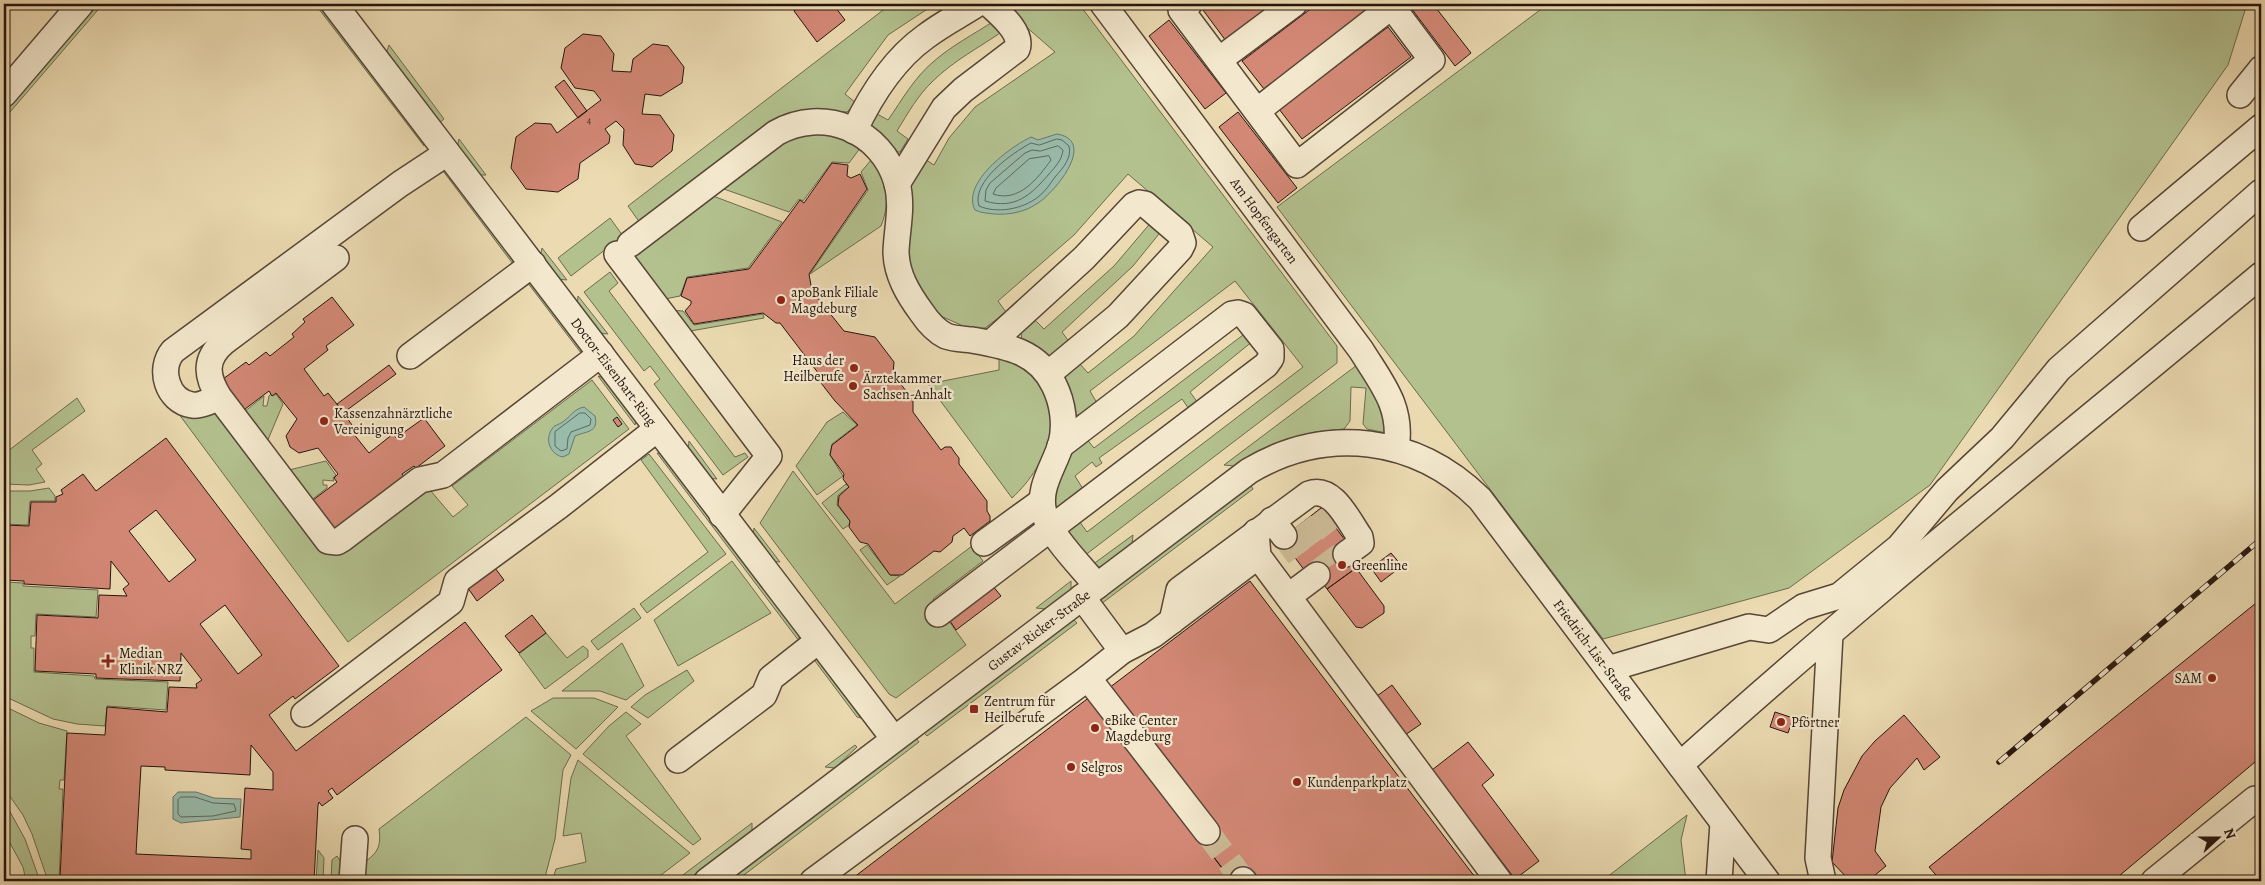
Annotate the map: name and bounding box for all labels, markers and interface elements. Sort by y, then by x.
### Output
house number: 4 [587,113,592,128]
street label: Am Hopfengarten [1225,173,1303,268]
place label: apoBank Filiale Magdeburg [791,283,878,318]
marker: apoBank Filiale Magdeburg [775,294,787,306]
street label: Doctor-Eisenbart-Ring [567,313,661,430]
place label: Haus der Heilberufe [783,351,845,386]
marker: Haus der Heilberufe [848,362,860,374]
place label: Ärztekammer Sachsen-Anhalt [862,369,952,404]
marker: Ärztekammer Sachsen-Anhalt [847,380,859,392]
place label: Kassenzahnärztliche Vereinigung [333,404,452,439]
marker: Kassenzahnärztliche Vereinigung [318,415,330,427]
place label: Greenline [1352,556,1408,575]
marker: Greenline [1336,559,1348,571]
street label: Gustav-Ricker-Straße [984,585,1094,675]
street label: Friedrich-List-Straße [1549,595,1638,705]
place label: Median Klinik NRZ [119,644,183,679]
marker: Median Klinik NRZ [101,654,115,668]
place label: SAM [2175,669,2202,688]
marker: SAM [2206,672,2218,684]
place label: Zentrum für Heilberufe [984,692,1056,727]
marker: Zentrum für Heilberufe [968,703,980,715]
place label: eBike Center Magdeburg [1105,711,1178,746]
place label: Pförtner [1791,713,1840,732]
marker: Pförtner [1775,716,1787,728]
marker: eBike Center Magdeburg [1089,722,1101,734]
place label: Selgros [1081,758,1123,777]
marker: Selgros [1065,761,1077,773]
place label: Kundenparkplatz [1307,773,1407,792]
marker: Kundenparkplatz [1291,776,1303,788]
north arrow [2192,812,2242,862]
text: N [2219,825,2240,842]

